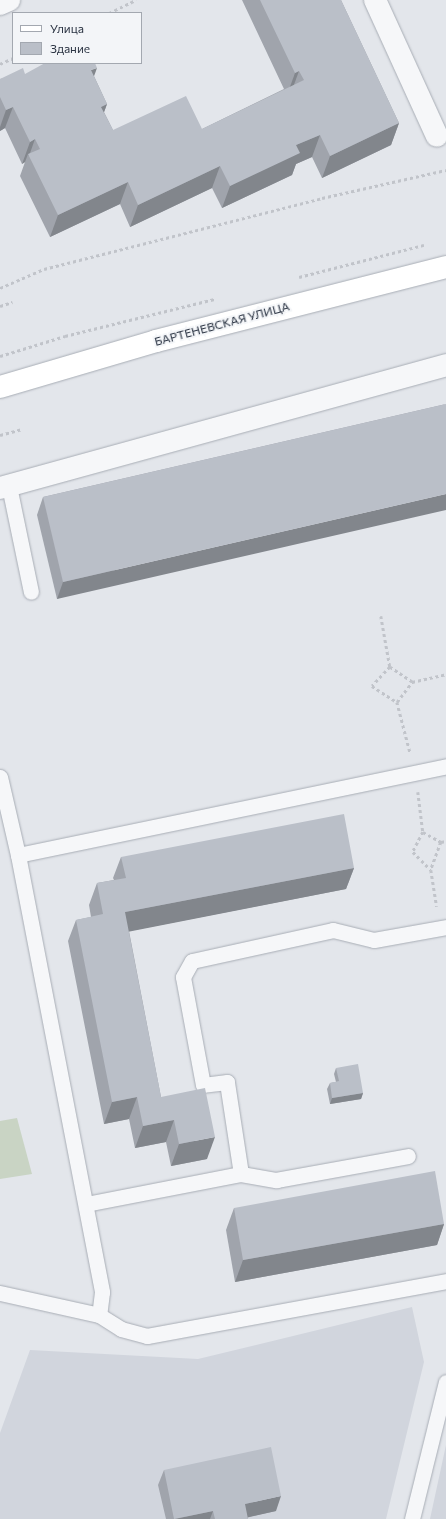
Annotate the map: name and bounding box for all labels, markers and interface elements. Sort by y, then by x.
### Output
legend [12,12,142,64]
text: Улица [50,21,84,35]
text: Здание [50,41,90,55]
street label: БАРТЕНЕВСКАЯ УЛИЦА [153,299,291,349]

